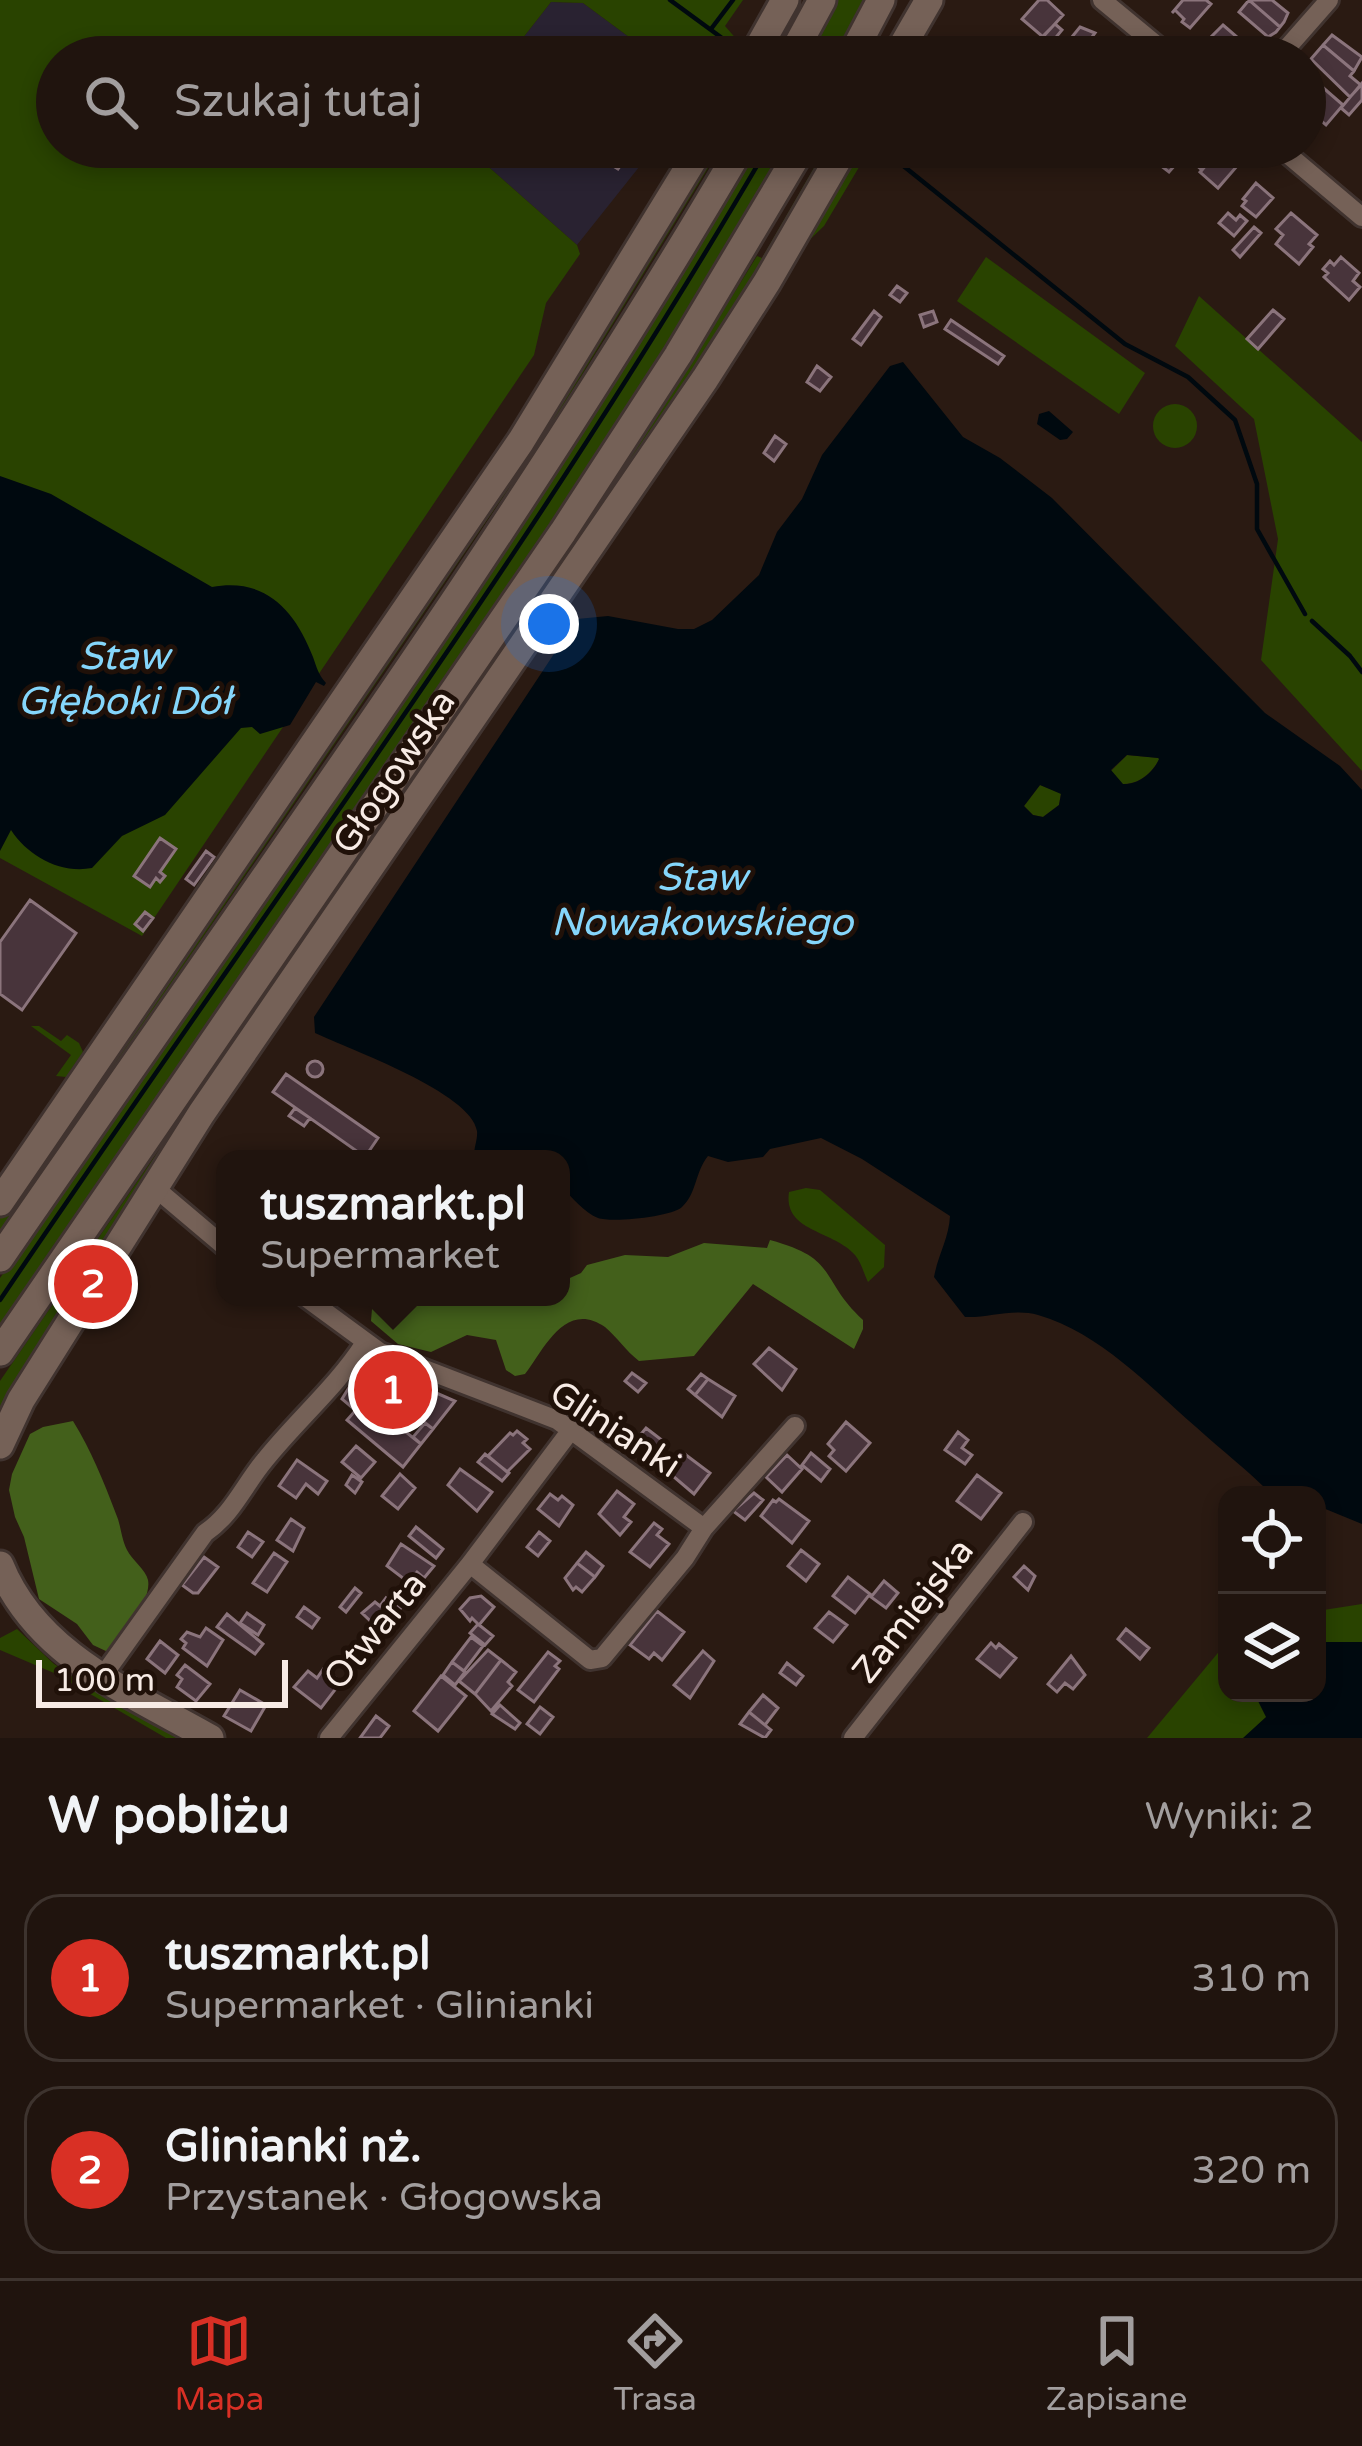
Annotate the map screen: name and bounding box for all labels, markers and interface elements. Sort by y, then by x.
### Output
search box [36,36,1326,168]
icon: search [78,69,144,135]
text: Szukaj tutaj [174,75,423,129]
your location [519,594,579,654]
water label: Staw Głęboki Dół [17,633,236,725]
street label: Głogowska [324,682,465,862]
water label: Staw Nowakowskiego [551,854,855,946]
popup [216,1150,570,1306]
text: tuszmarkt.pl [260,1178,526,1232]
text: Supermarket [260,1232,500,1279]
pin: 2 [54,1239,132,1329]
pin: 1 [354,1345,432,1435]
street label: Glinianki [542,1371,688,1487]
map controls [1218,1486,1326,1702]
button: locate [1218,1486,1326,1594]
street label: Zamiejska [843,1530,983,1692]
street label: Otwarta [315,1563,436,1699]
button: layers [1218,1594,1326,1702]
scale bar [36,1654,288,1707]
text: 100 m [54,1661,155,1700]
text: W pobliżu [48,1785,290,1847]
text: Wyniki: 2 [1145,1793,1314,1840]
text: tuszmarkt.pl [165,1928,430,1982]
text: 1 [78,1955,102,2002]
text: 310 m [1192,1955,1311,2002]
text: Supermarket · Glinianki [165,1982,594,2029]
text: Glinianki nż. [165,2120,422,2174]
text: 2 [78,2147,102,2194]
text: 320 m [1192,2147,1311,2194]
text: Przystanek · Głogowska [165,2174,603,2221]
tab: Mapa [174,2308,264,2419]
tab: Trasa [613,2308,697,2419]
tab: Zapisane [1046,2308,1188,2419]

